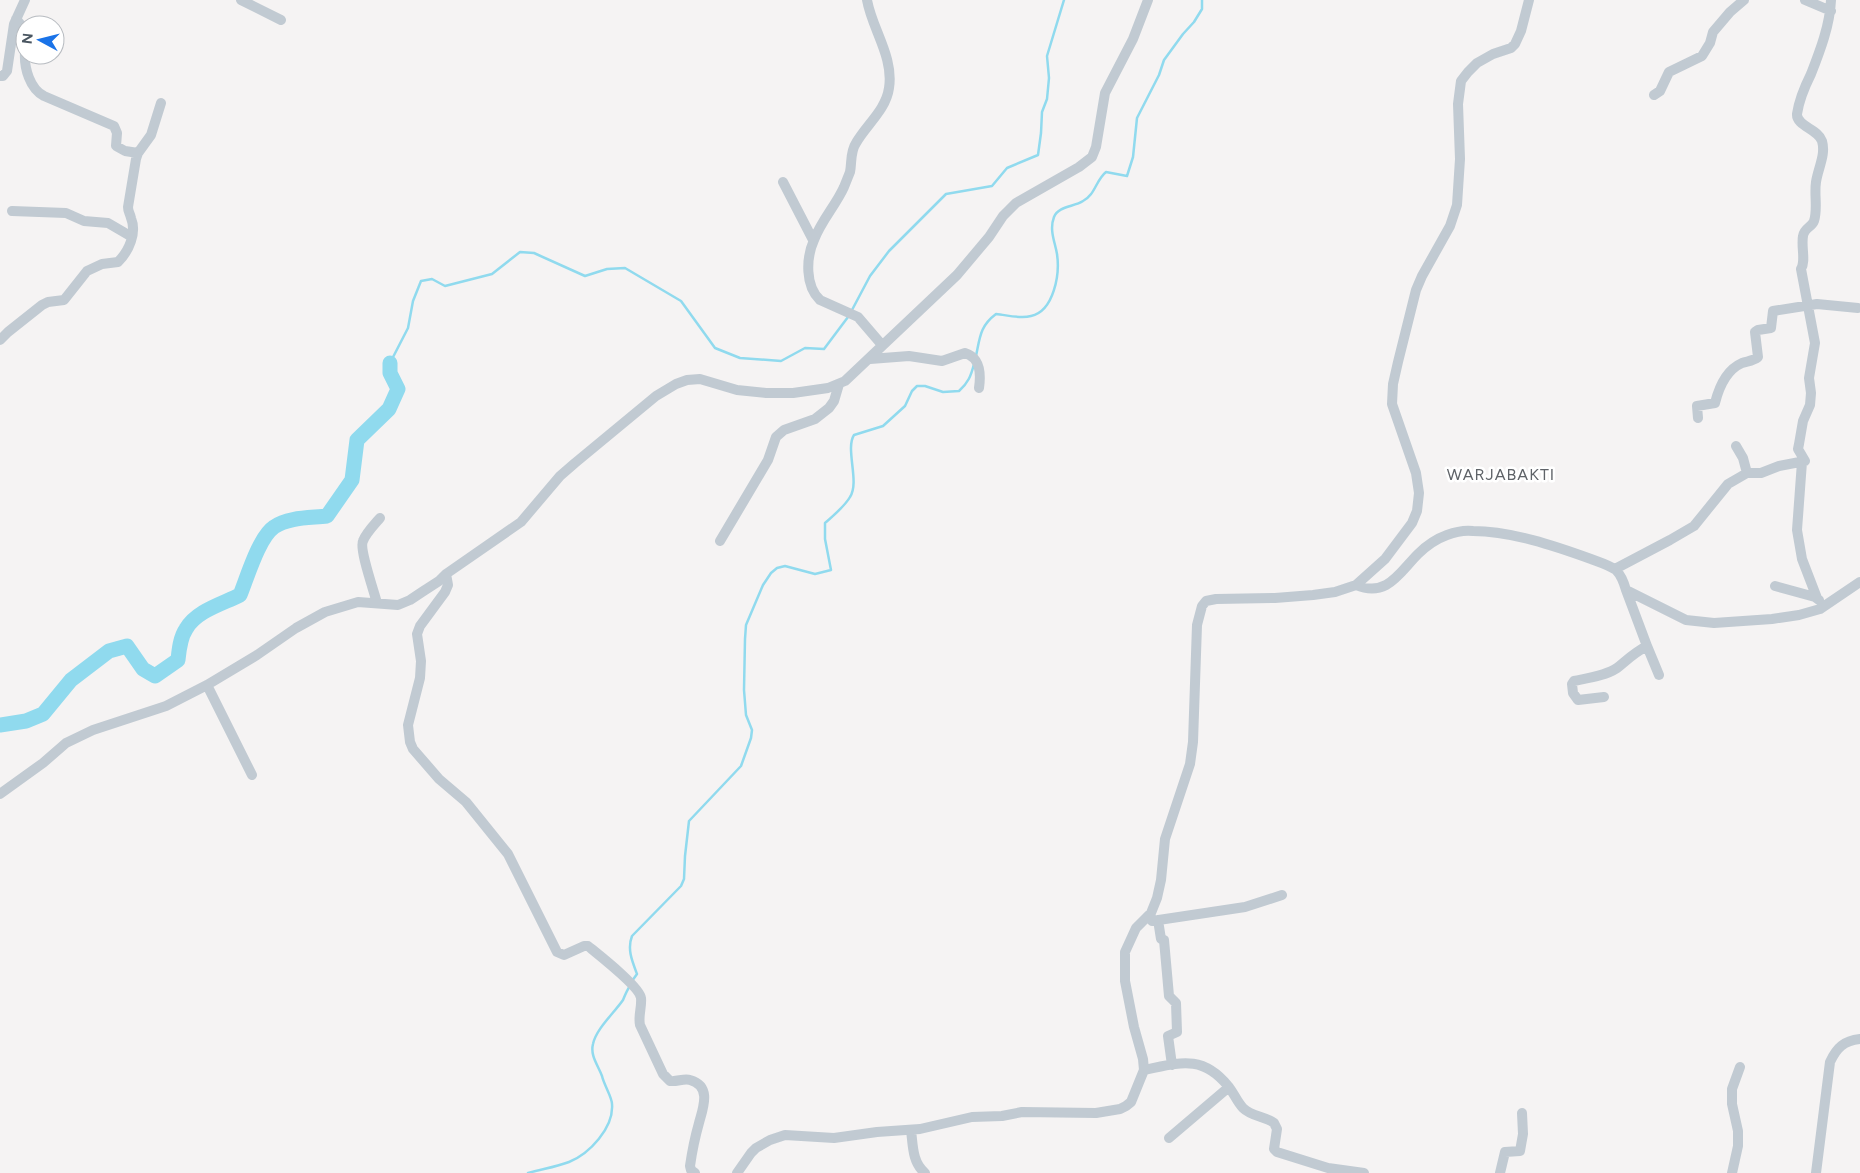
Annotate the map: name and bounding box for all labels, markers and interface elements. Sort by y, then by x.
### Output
north arrow [15,15,65,65]
text: N [18,32,37,45]
district label: WARJABAKTI [1447,465,1555,484]

